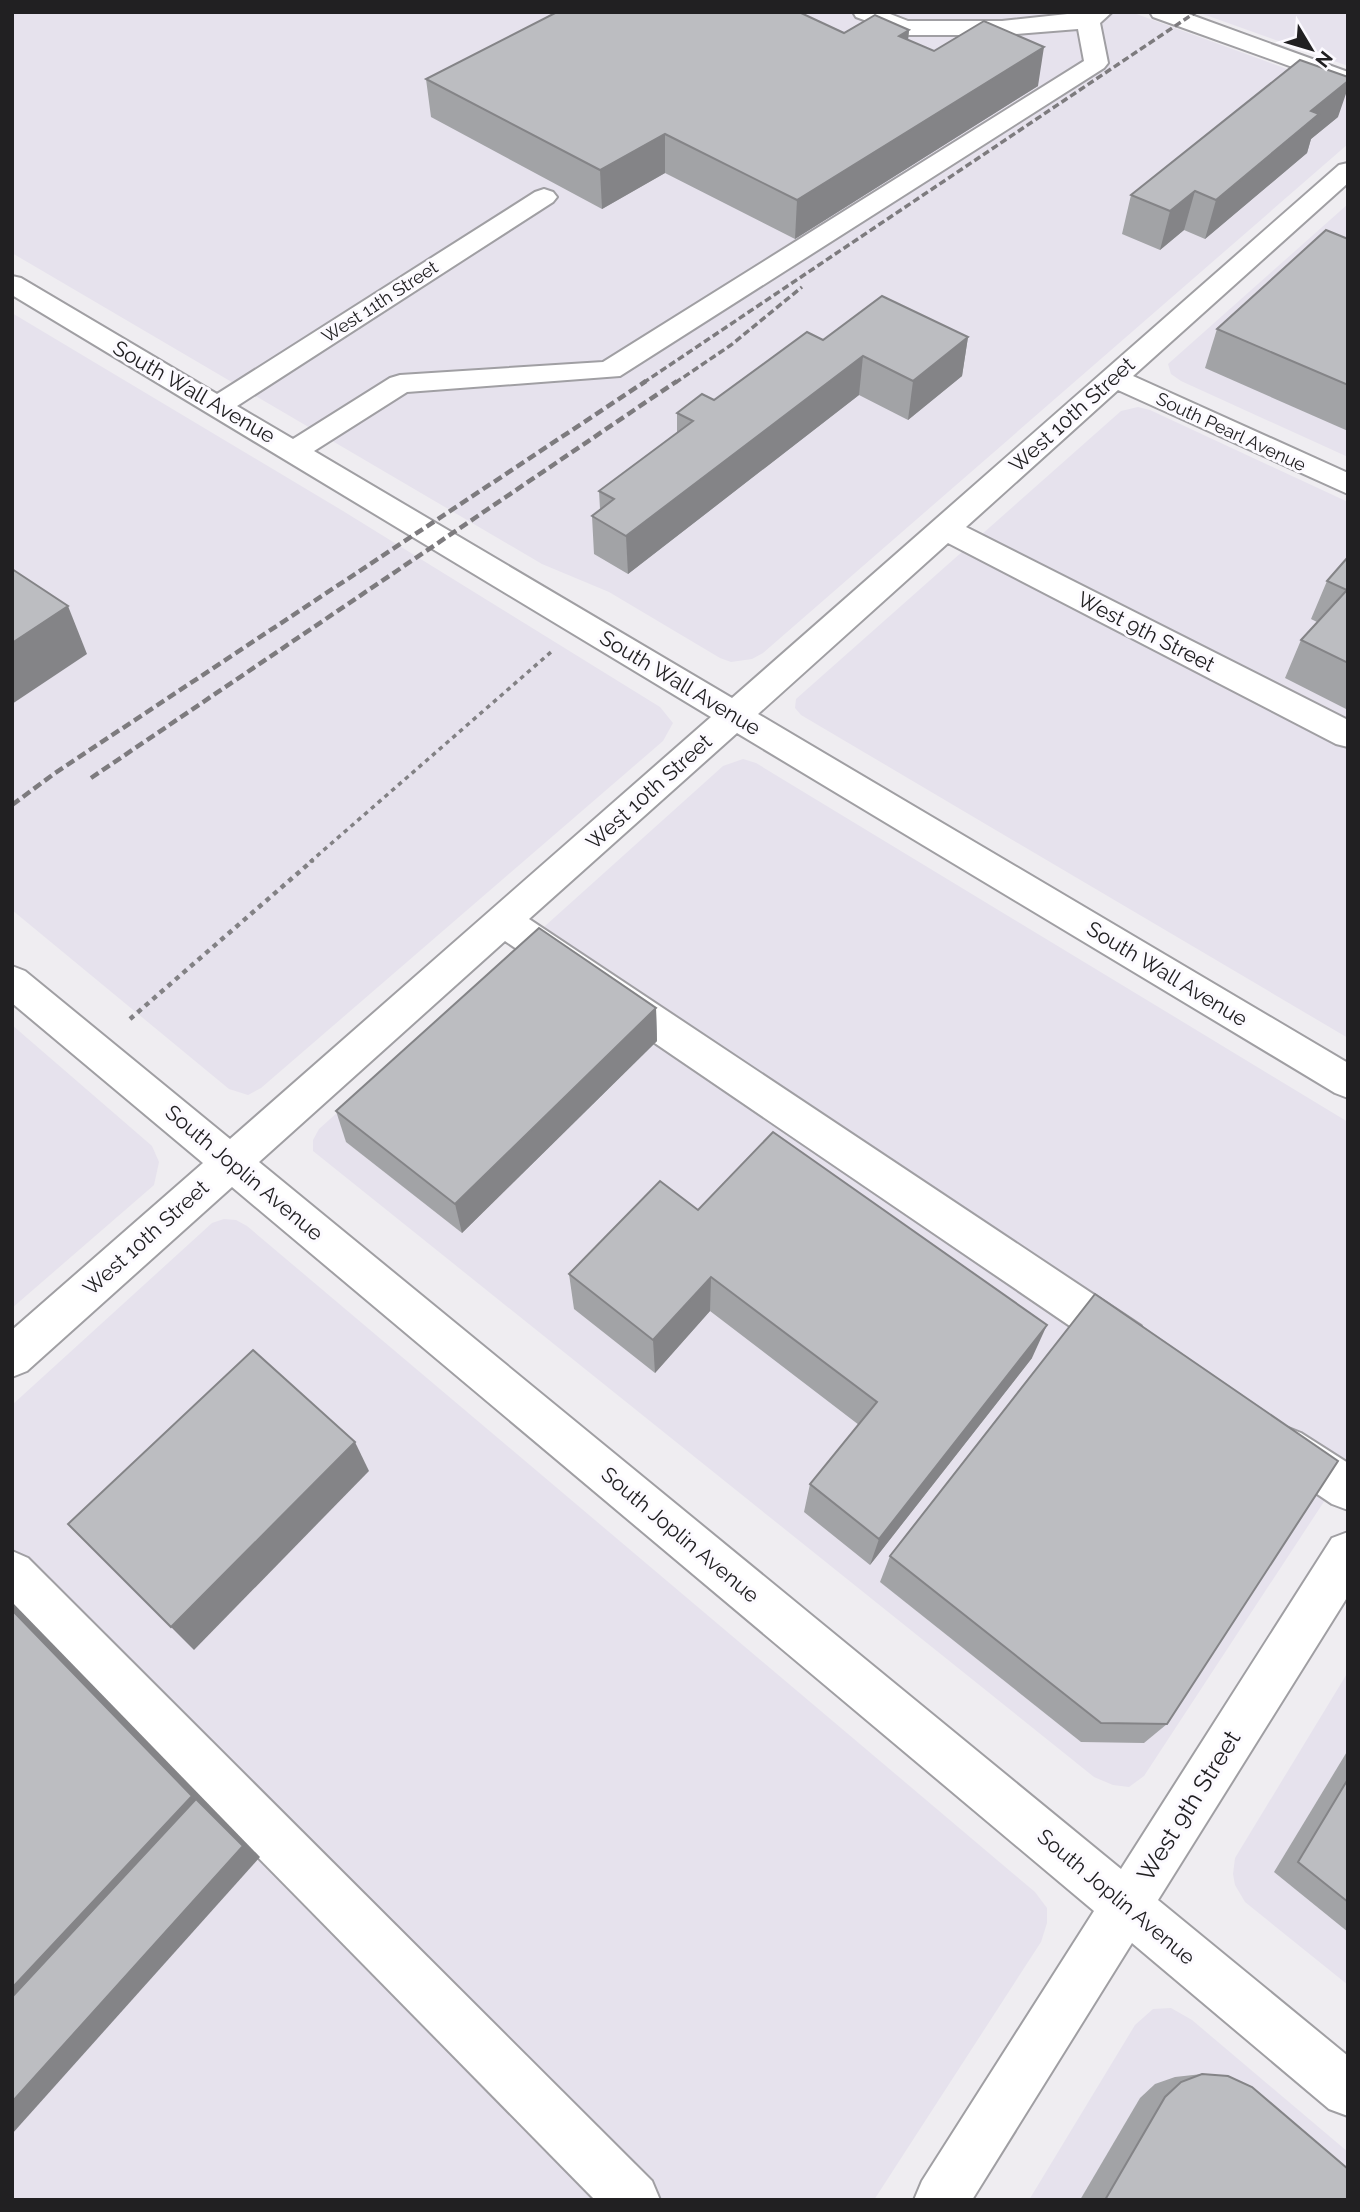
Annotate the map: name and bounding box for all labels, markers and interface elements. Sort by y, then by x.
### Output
north arrow [1276,14,1346,84]
text: N [1311,47,1338,72]
street label: West 11th Street [318,256,442,347]
street label: South Wall Avenue [109,335,280,448]
street label: West 10th Street [1004,352,1140,477]
street label: South Pearl Avenue [1153,388,1310,476]
street label: West 9th Street [1073,586,1219,677]
street label: South Wall Avenue [595,625,765,740]
street label: West 10th Street [581,729,717,854]
street label: South Wall Avenue [1082,916,1252,1031]
street label: South Joplin Avenue [160,1099,328,1246]
street label: West 10th Street [78,1175,214,1300]
street label: South Joplin Avenue [596,1461,764,1608]
street label: West 9th Street [1131,1725,1246,1886]
street label: South Joplin Avenue [1032,1823,1200,1970]

